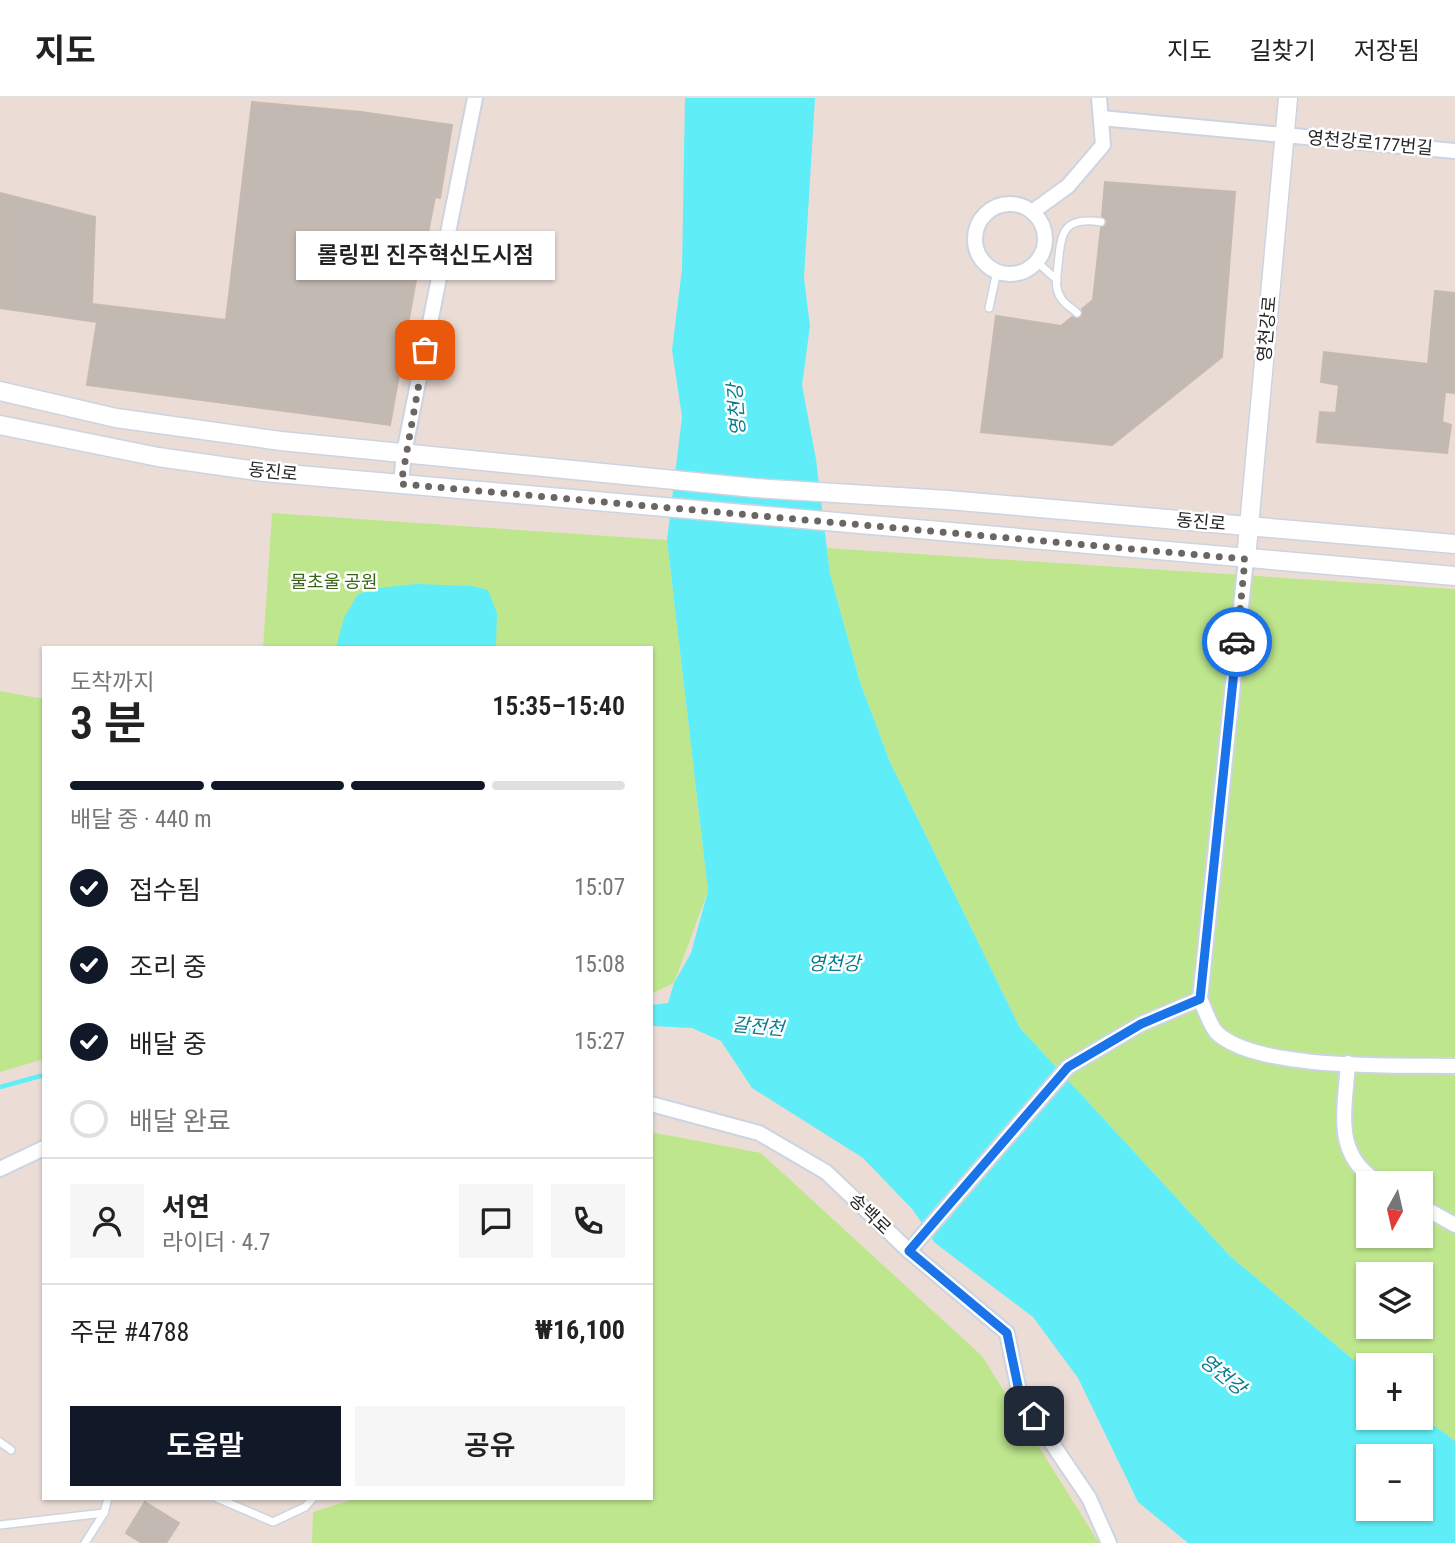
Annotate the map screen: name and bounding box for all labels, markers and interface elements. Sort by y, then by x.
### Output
text: 지도 [35,31,96,70]
text: 지도 [1167,37,1212,65]
text: 길찾기 [1250,37,1316,65]
text: 저장됨 [1354,37,1420,65]
street label: 영천강로177번길 [1306,127,1434,158]
callout: 롤링핀 진주혁신도시점 [296,231,554,280]
text: 롤링핀 진주혁신도시점 [317,242,534,269]
street label: 영천강로 [1253,295,1280,363]
pin [395,320,455,380]
icon: bag [406,331,444,369]
water label: 영천강 [723,380,750,437]
street label: 동진로 [247,458,299,485]
street label: 동진로 [1175,509,1227,534]
park label: 물초울 공원 [291,571,377,592]
courier [1202,607,1272,677]
icon: car [1218,623,1256,661]
text: 도착까지 [70,669,155,696]
text: 15:35–15:40 [492,691,625,721]
text: 3 분 [70,696,146,750]
text: 배달 중 · 440 m [70,806,212,833]
icon: check [70,869,108,907]
text: 15:07 [574,874,625,901]
text: 접수됨 [129,875,201,905]
icon: check [70,946,108,984]
text: 15:08 [574,951,625,978]
text: 조리 중 [129,952,207,982]
water label: 영천강 [808,952,863,975]
water label: 갈전천 [731,1013,787,1040]
icon: check [70,1023,108,1061]
text: 15:27 [574,1028,625,1055]
text: 배달 중 [129,1029,207,1059]
text: 배달 완료 [129,1106,231,1136]
north arrow [1356,1171,1433,1248]
map controls [1356,1171,1433,1521]
button: person [70,1184,144,1258]
button: chat [459,1184,533,1258]
button: phone [551,1184,625,1258]
street label: 송백로 [845,1189,896,1238]
text: 서연 [162,1192,210,1222]
text: 라이더 · 4.7 [162,1229,270,1256]
button: layers [1356,1262,1433,1339]
text: ₩16,100 [535,1315,625,1345]
text: 주문 #4788 [70,1317,189,1347]
water label: 영천강 [1195,1349,1252,1401]
button: + [1356,1353,1433,1430]
pin [1004,1386,1064,1446]
icon: home [1015,1397,1053,1435]
button: 도움말 [70,1406,341,1486]
button: 공유 [355,1406,625,1486]
button: − [1356,1444,1433,1521]

